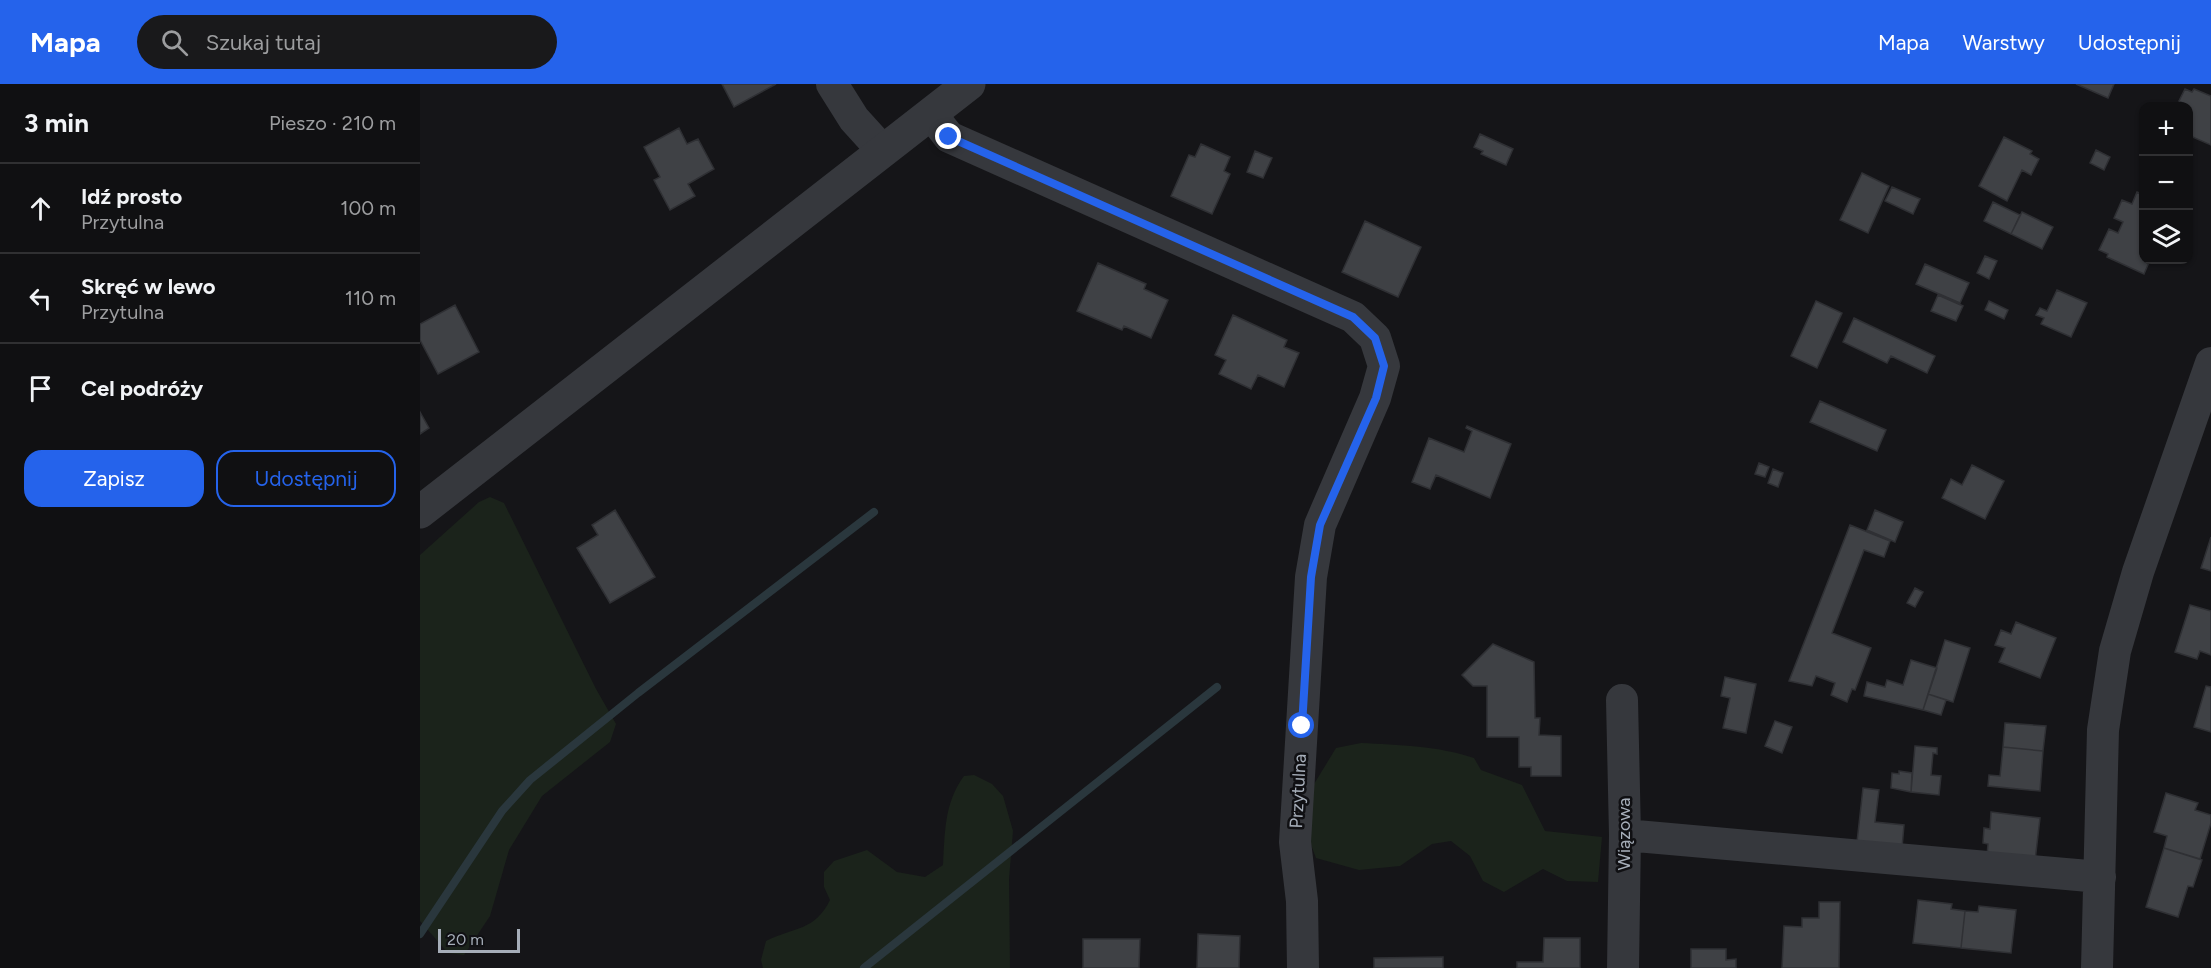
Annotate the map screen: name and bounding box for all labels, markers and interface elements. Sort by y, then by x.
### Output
search box [137,15,557,69]
text: Mapa [30,25,101,59]
icon: search [158,26,191,59]
text: Szukaj tutaj [206,29,321,56]
text: Mapa [1878,30,1929,55]
text: Warstwy [1962,30,2045,55]
text: Udostępnij [2078,30,2181,55]
map controls [2139,102,2193,264]
button: + [2139,102,2193,156]
text: 3 min [24,107,89,139]
text: Pieszo · 210 m [269,111,396,135]
route end [935,123,961,149]
button: − [2139,156,2193,210]
text: Idź prosto [81,183,182,210]
icon: ahead [24,192,57,225]
text: 100 m [340,196,396,220]
text: Przytulna [81,210,164,234]
button: layers [2139,210,2193,264]
text: Skręć w lewo [81,273,216,300]
icon: left [24,282,57,315]
text: 110 m [345,286,396,310]
text: Przytulna [81,300,164,324]
icon: arrive [24,372,57,405]
text: Cel podróży [81,375,203,402]
button: Zapisz [24,450,204,507]
button: Udostępnij [216,450,396,507]
route start [1288,712,1314,738]
street label: Przytulna [1285,753,1311,829]
street label: Wiązowa [1613,798,1635,870]
scale bar [438,926,520,954]
text: 20 m [447,930,484,949]

